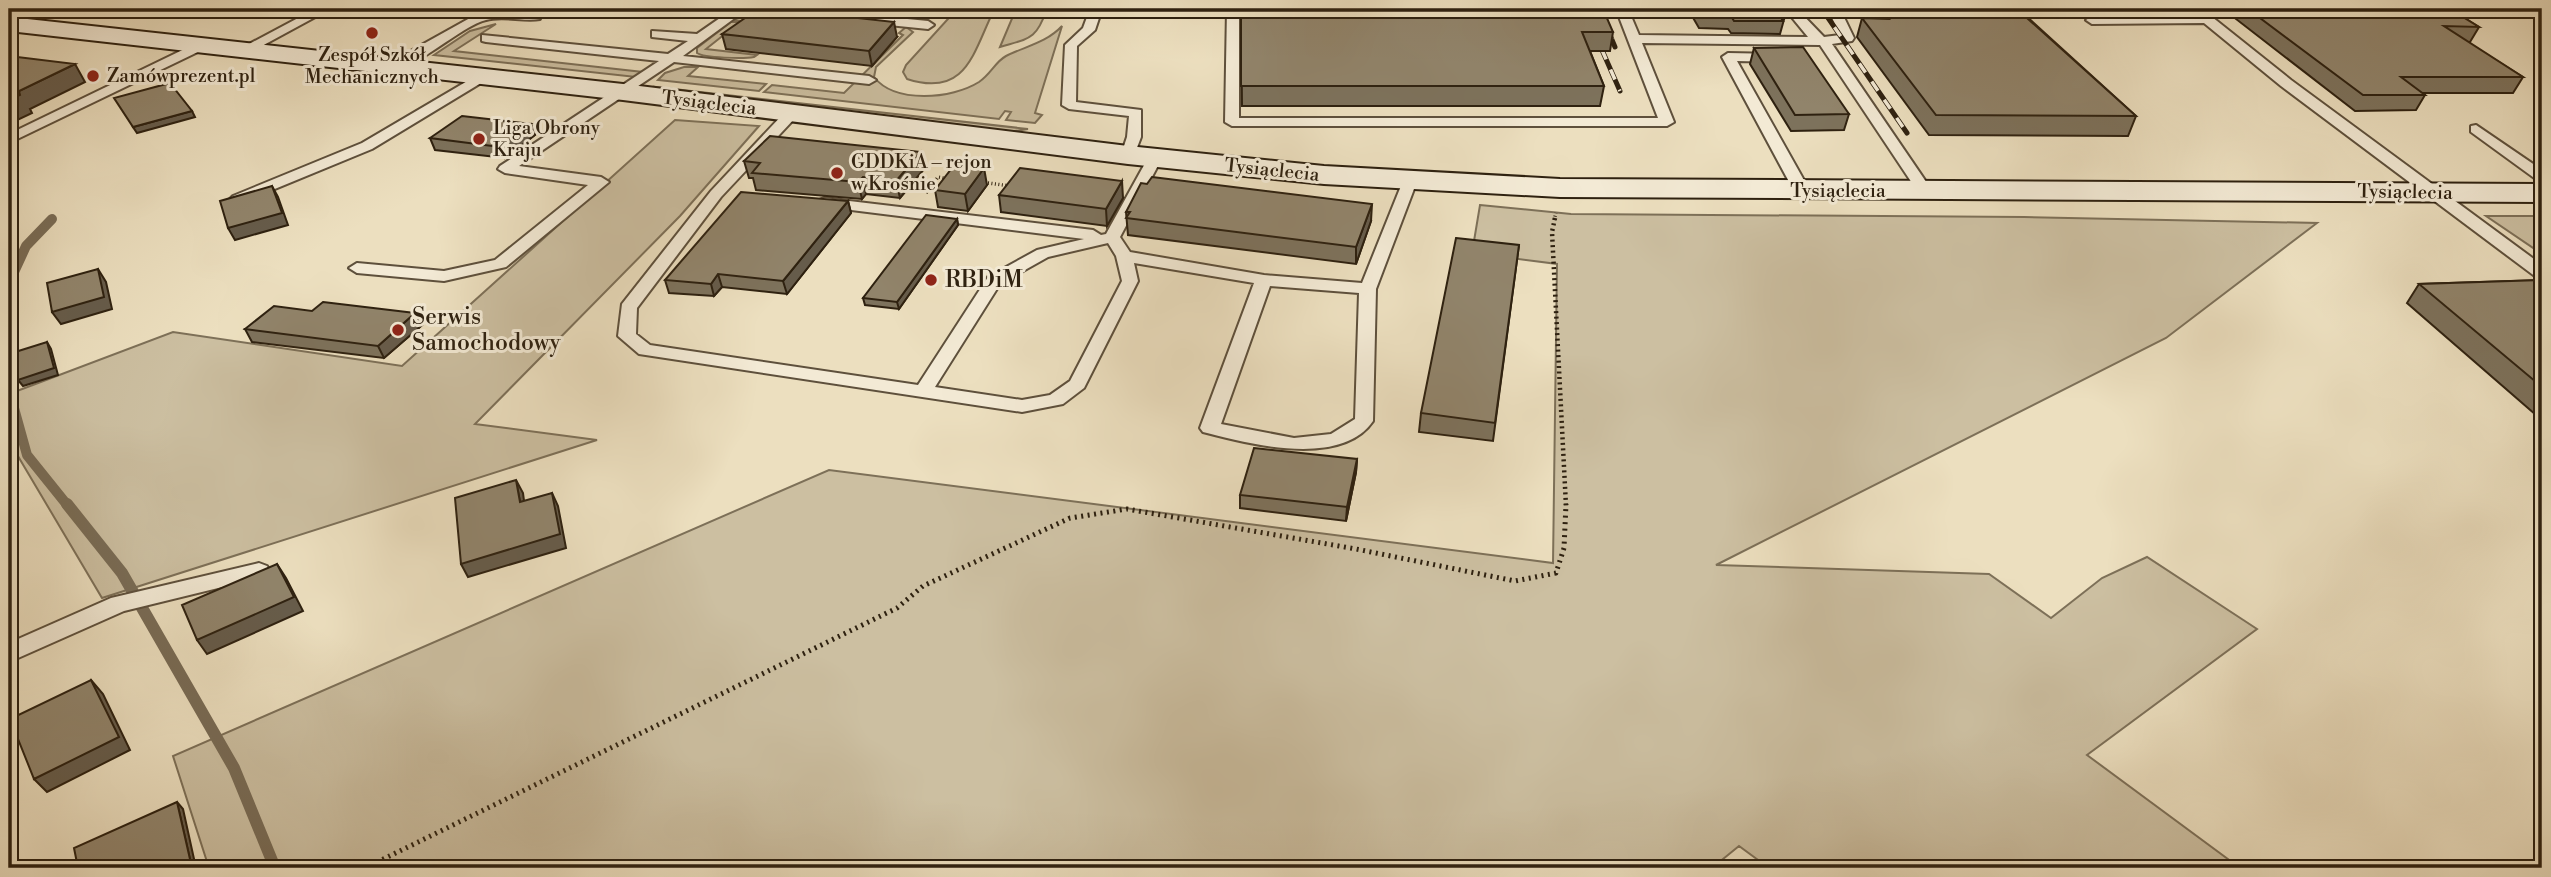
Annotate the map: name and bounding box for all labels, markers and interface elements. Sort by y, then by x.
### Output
marker: Zespół Szkół Mechanicznych [364,25,380,41]
place label: Zespół Szkół Mechanicznych [305,43,439,89]
place label: Zamówprezent.pl [107,64,256,88]
marker: Zamówprezent.pl [85,68,101,84]
street label: Tysiąclecia [660,85,758,121]
place label: Liga Obrony Kraju [493,116,601,162]
marker: Liga Obrony Kraju [471,131,487,147]
place label: GDDKiA – rejon w Krośnie [850,150,992,196]
street label: Tysiąclecia [1223,153,1321,187]
marker: GDDKiA – rejon w Krośnie [829,165,845,181]
street label: Tysiąclecia [1790,179,1886,203]
street label: Tysiąclecia [2357,179,2453,205]
place label: RBDiM [945,266,1024,294]
marker: RBDiM [923,272,939,288]
place label: Serwis Samochodowy [412,303,561,357]
marker: Serwis Samochodowy [390,322,406,338]

